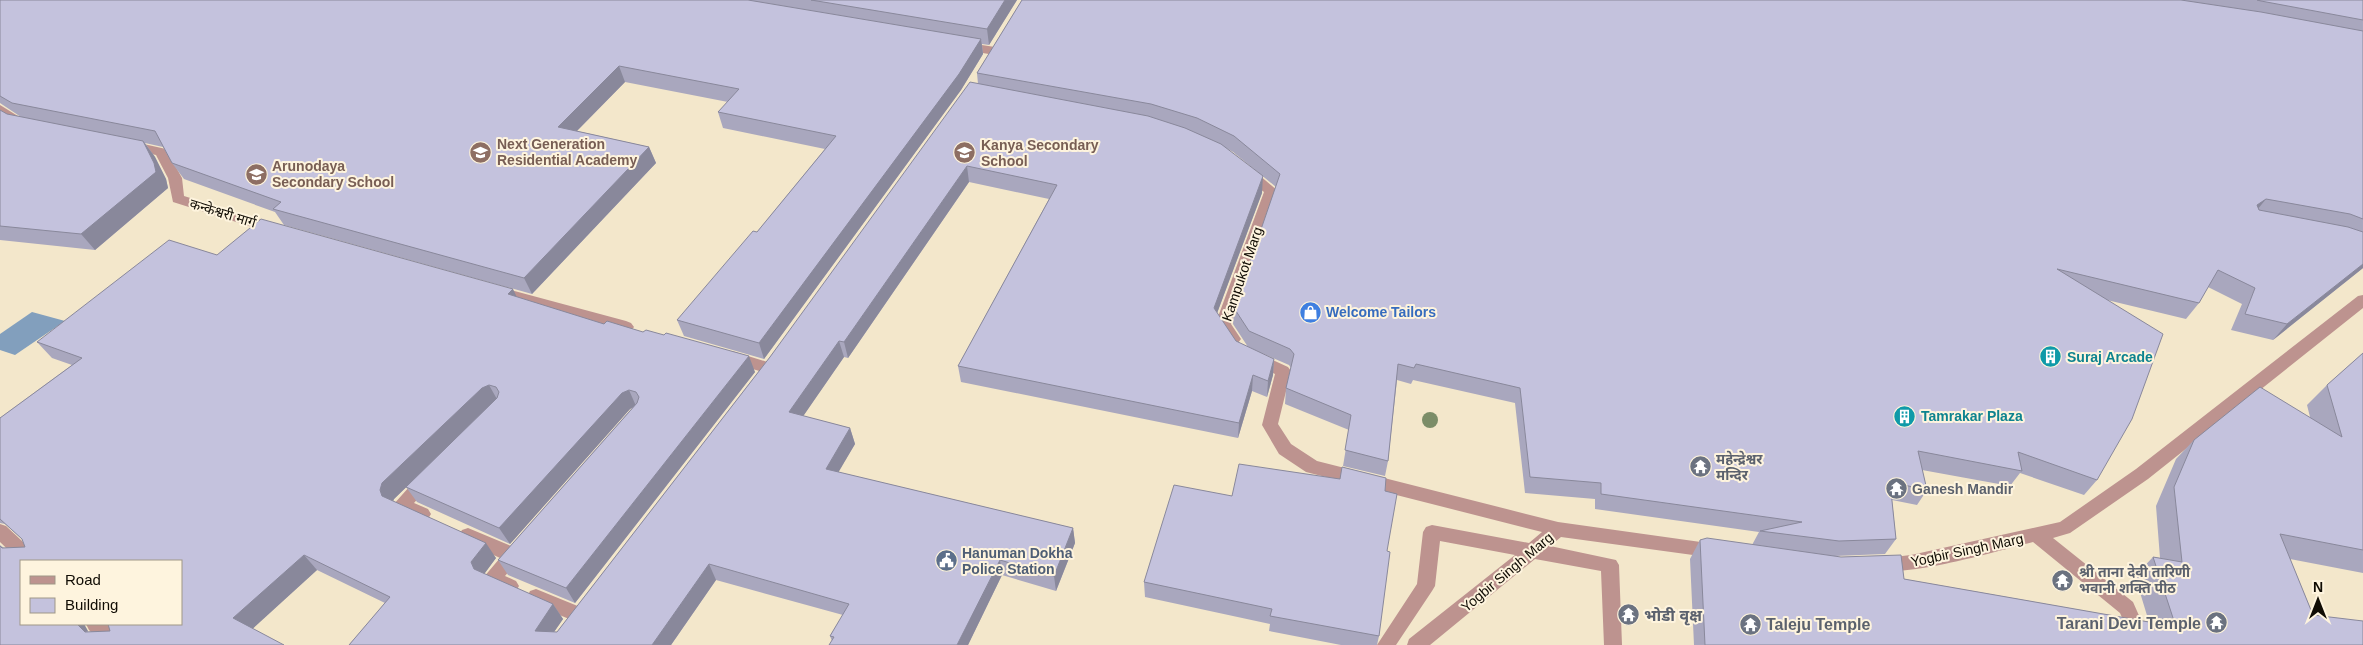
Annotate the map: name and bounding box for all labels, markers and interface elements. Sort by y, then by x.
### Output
place label: Next Generation Residential Academy [497,136,638,168]
place label: Kanya Secondary School [981,137,1099,169]
school or university icon: Next Generation Residential Academy [469,140,493,164]
school or university icon: Kanya Secondary School [953,141,977,165]
place label: Arunodaya Secondary School [272,158,394,190]
school or university icon: Arunodaya Secondary School [244,162,268,186]
street label: कन्केश्वरी मार्ग [188,194,259,231]
street label: Kampukot Marg [1218,225,1266,323]
shop icon: Welcome Tailors [1298,300,1322,324]
place label: Welcome Tailors [1326,304,1436,320]
building icon: Suraj Arcade [2039,345,2063,369]
place label: Suraj Arcade [2067,349,2153,365]
building icon: Tamrakar Plaza [1893,404,1917,428]
place label: Tamrakar Plaza [1921,408,2023,424]
place label: महेन्द्रेश्वर मन्दिर [1716,450,1763,483]
temple icon: महेन्द्रेश्वर मन्दिर [1688,455,1712,479]
temple icon: Ganesh Mandir [1884,477,1908,501]
place label: Ganesh Mandir [1912,481,2014,497]
street label: Yogbir Singh Marg [1458,529,1556,615]
street label: Yogbir Singh Marg [1909,530,2025,570]
place label: Hanuman Dokha Police Station [962,545,1073,577]
public building icon: Hanuman Dokha Police Station [934,549,958,573]
legend [20,560,182,625]
place label: श्री ताना देवी तारिणी भवानी शक्ति पीठ [2079,563,2191,596]
temple icon: श्री ताना देवी तारिणी भवानी शक्ति पीठ [2051,568,2075,592]
text: Road [65,571,101,588]
north arrow [2293,575,2343,625]
text: N [2313,579,2323,595]
text: Building [65,596,118,613]
temple icon: भोडी वृक्ष [1616,603,1640,627]
place label: भोडी वृक्ष [1644,607,1702,626]
temple icon: Tarani Devi Temple [2205,611,2229,635]
temple icon: Taleju Temple [1738,612,1762,636]
place label: Tarani Devi Temple [2057,615,2201,632]
place label: Taleju Temple [1766,616,1870,633]

